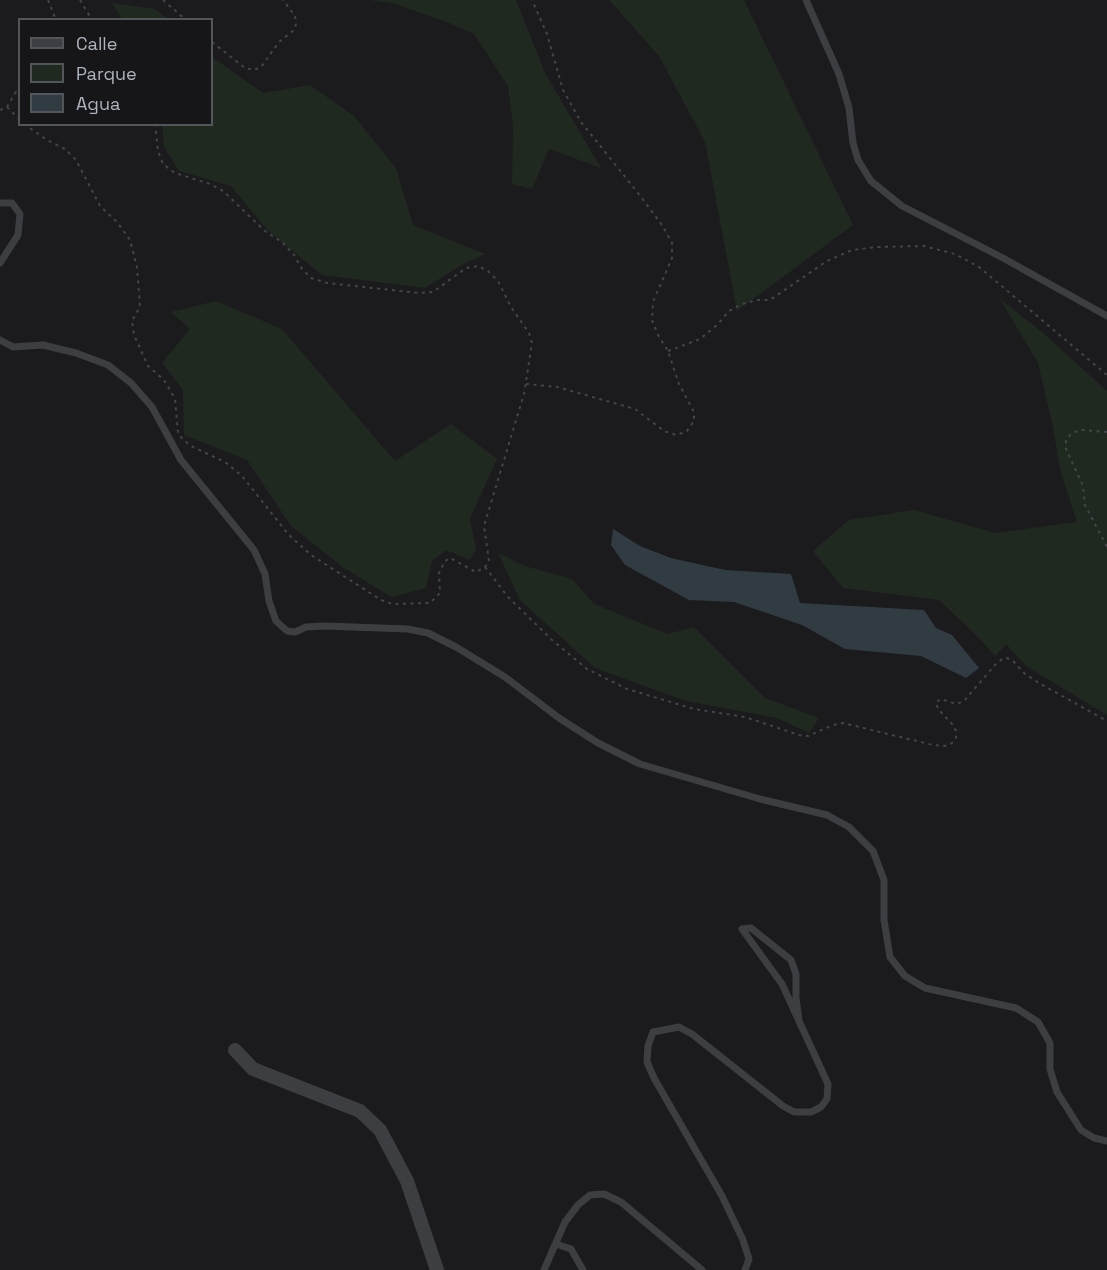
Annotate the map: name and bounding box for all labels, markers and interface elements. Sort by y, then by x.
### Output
legend [18,18,213,126]
text: Calle [76,32,117,55]
text: Parque [76,62,137,85]
text: Agua [76,92,120,115]

